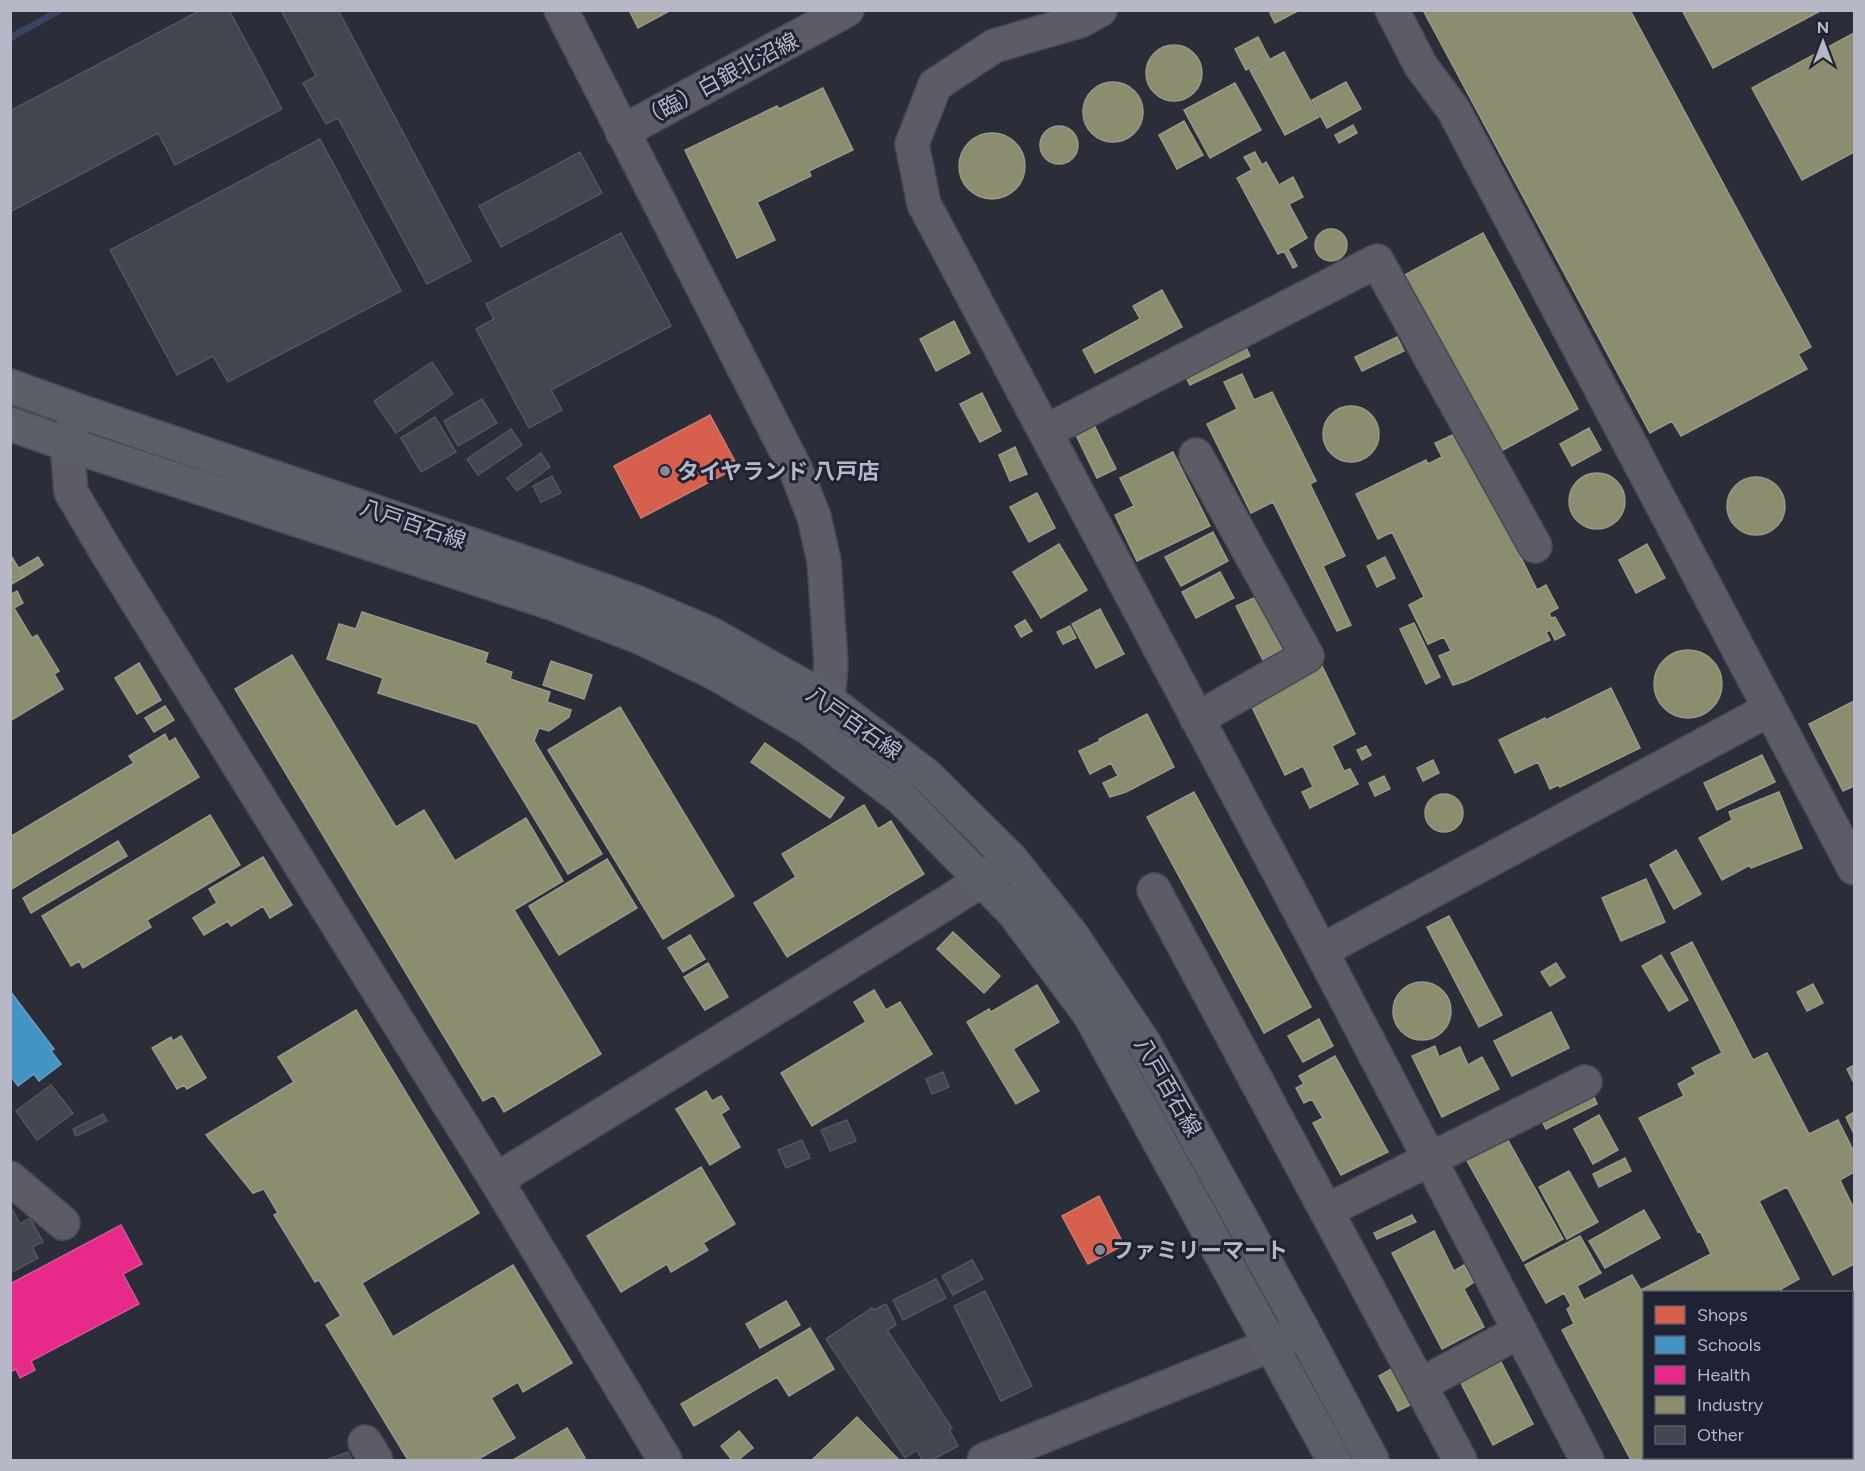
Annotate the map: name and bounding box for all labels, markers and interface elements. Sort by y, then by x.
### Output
north arrow [1793,12,1853,72]
text: N [1817,18,1829,37]
street label: （臨）白銀北沼線 [635,27,803,133]
place label: タイヤランド 八戸店 [677,458,880,485]
marker: タイヤランド 八戸店 [658,464,672,478]
street label: 八戸百石線 [357,493,469,555]
street label: 八戸百石線 [801,680,907,766]
street label: 八戸百石線 [1129,1033,1207,1141]
place label: ファミリーマート [1112,1237,1288,1264]
marker: ファミリーマート [1093,1243,1107,1257]
legend [1643,1291,1853,1459]
text: Shops [1697,1304,1748,1326]
text: Schools [1697,1334,1761,1356]
text: Health [1697,1364,1750,1386]
text: Industry [1697,1394,1764,1416]
text: Other [1697,1424,1744,1446]

